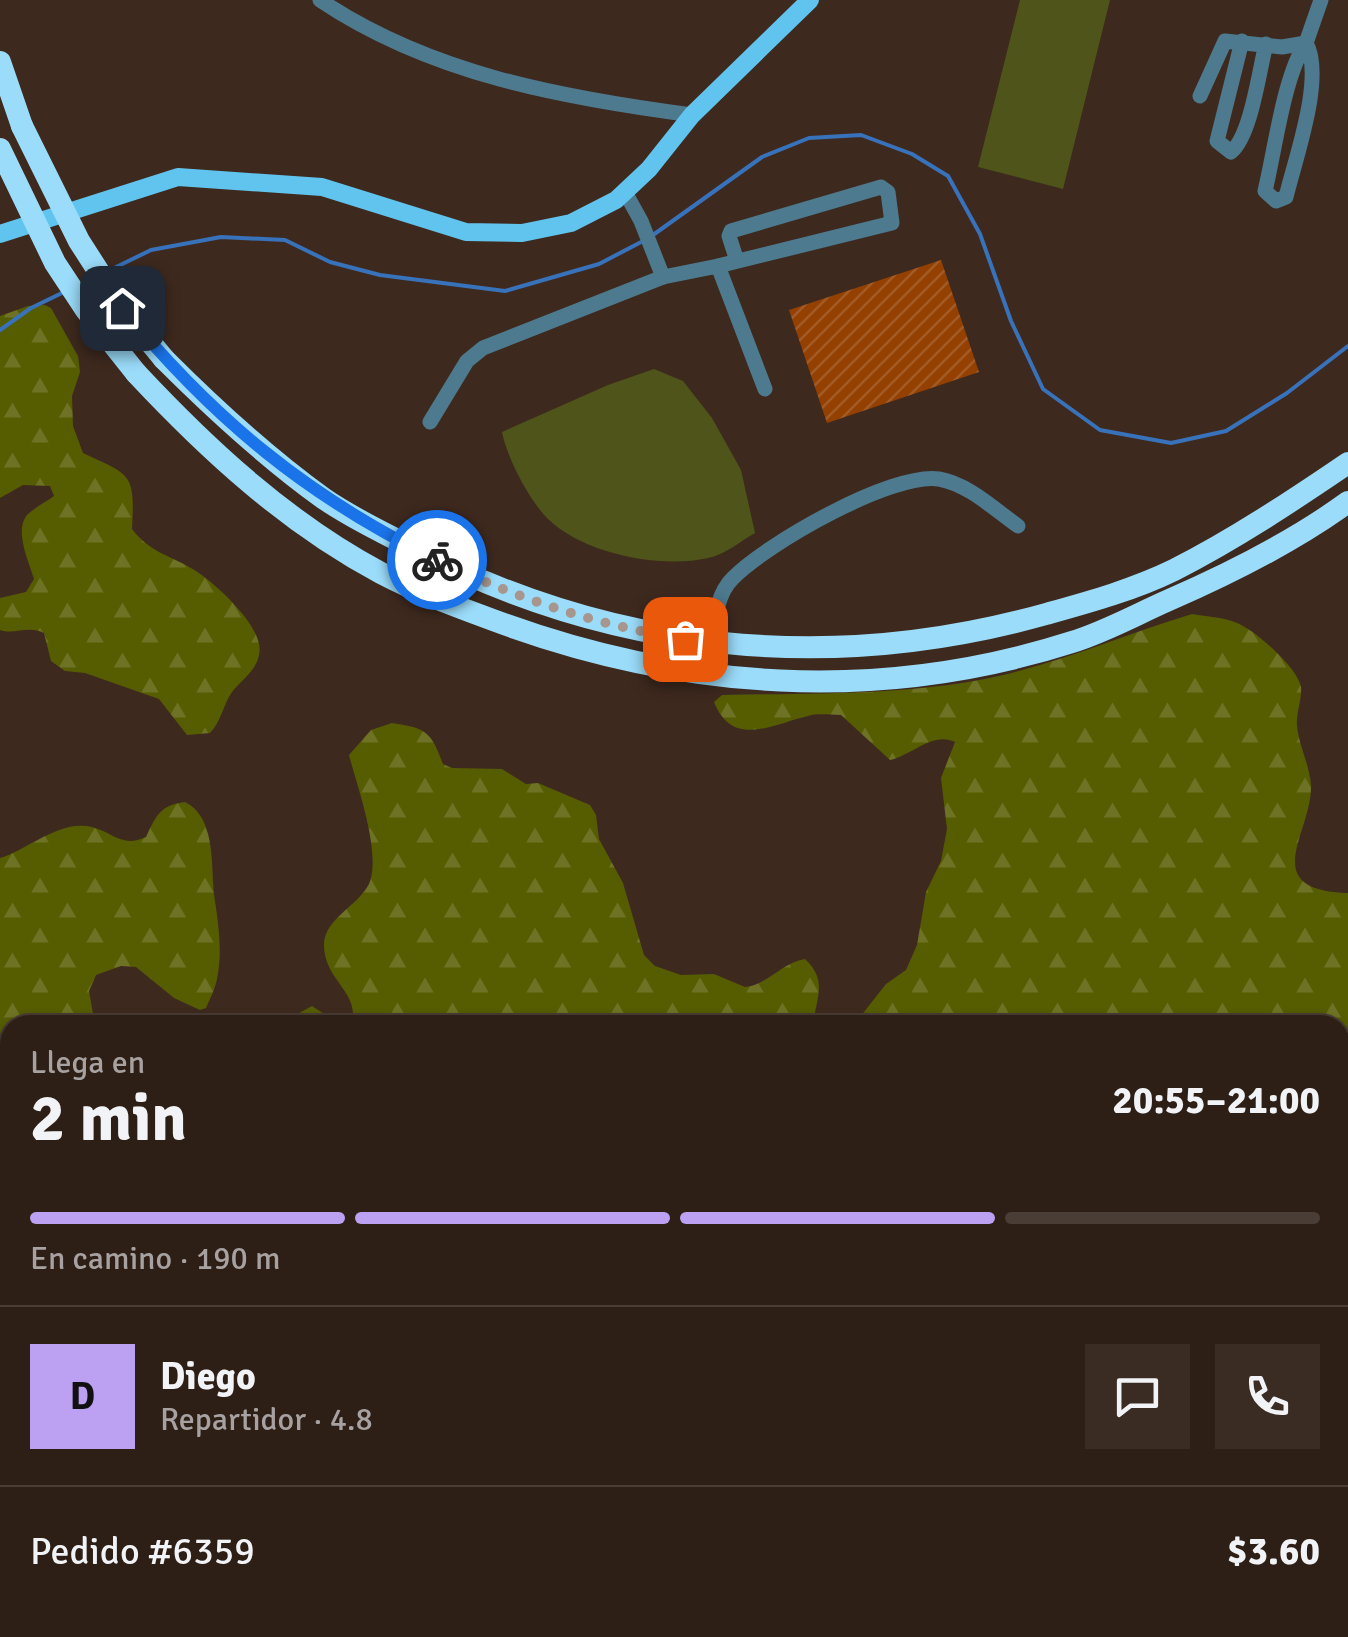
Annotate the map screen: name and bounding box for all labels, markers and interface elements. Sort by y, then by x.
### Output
pin [80,266,165,351]
icon: home [95,281,150,336]
courier [387,510,487,610]
icon: bike [410,533,465,588]
pin [643,597,728,682]
icon: bag [658,612,713,667]
text: Llega en [30,1043,145,1082]
text: 20:55–21:00 [1112,1077,1320,1124]
text: 2 min [30,1079,187,1159]
text: En camino · 190 m [30,1239,280,1278]
button: chat [1085,1344,1190,1449]
button: phone [1215,1344,1320,1449]
text: Diego [160,1353,256,1400]
text: D [70,1373,95,1420]
text: Repartidor · 4.8 [160,1400,373,1439]
text: Pedido #6359 [30,1528,255,1575]
text: $3.60 [1227,1528,1320,1575]

